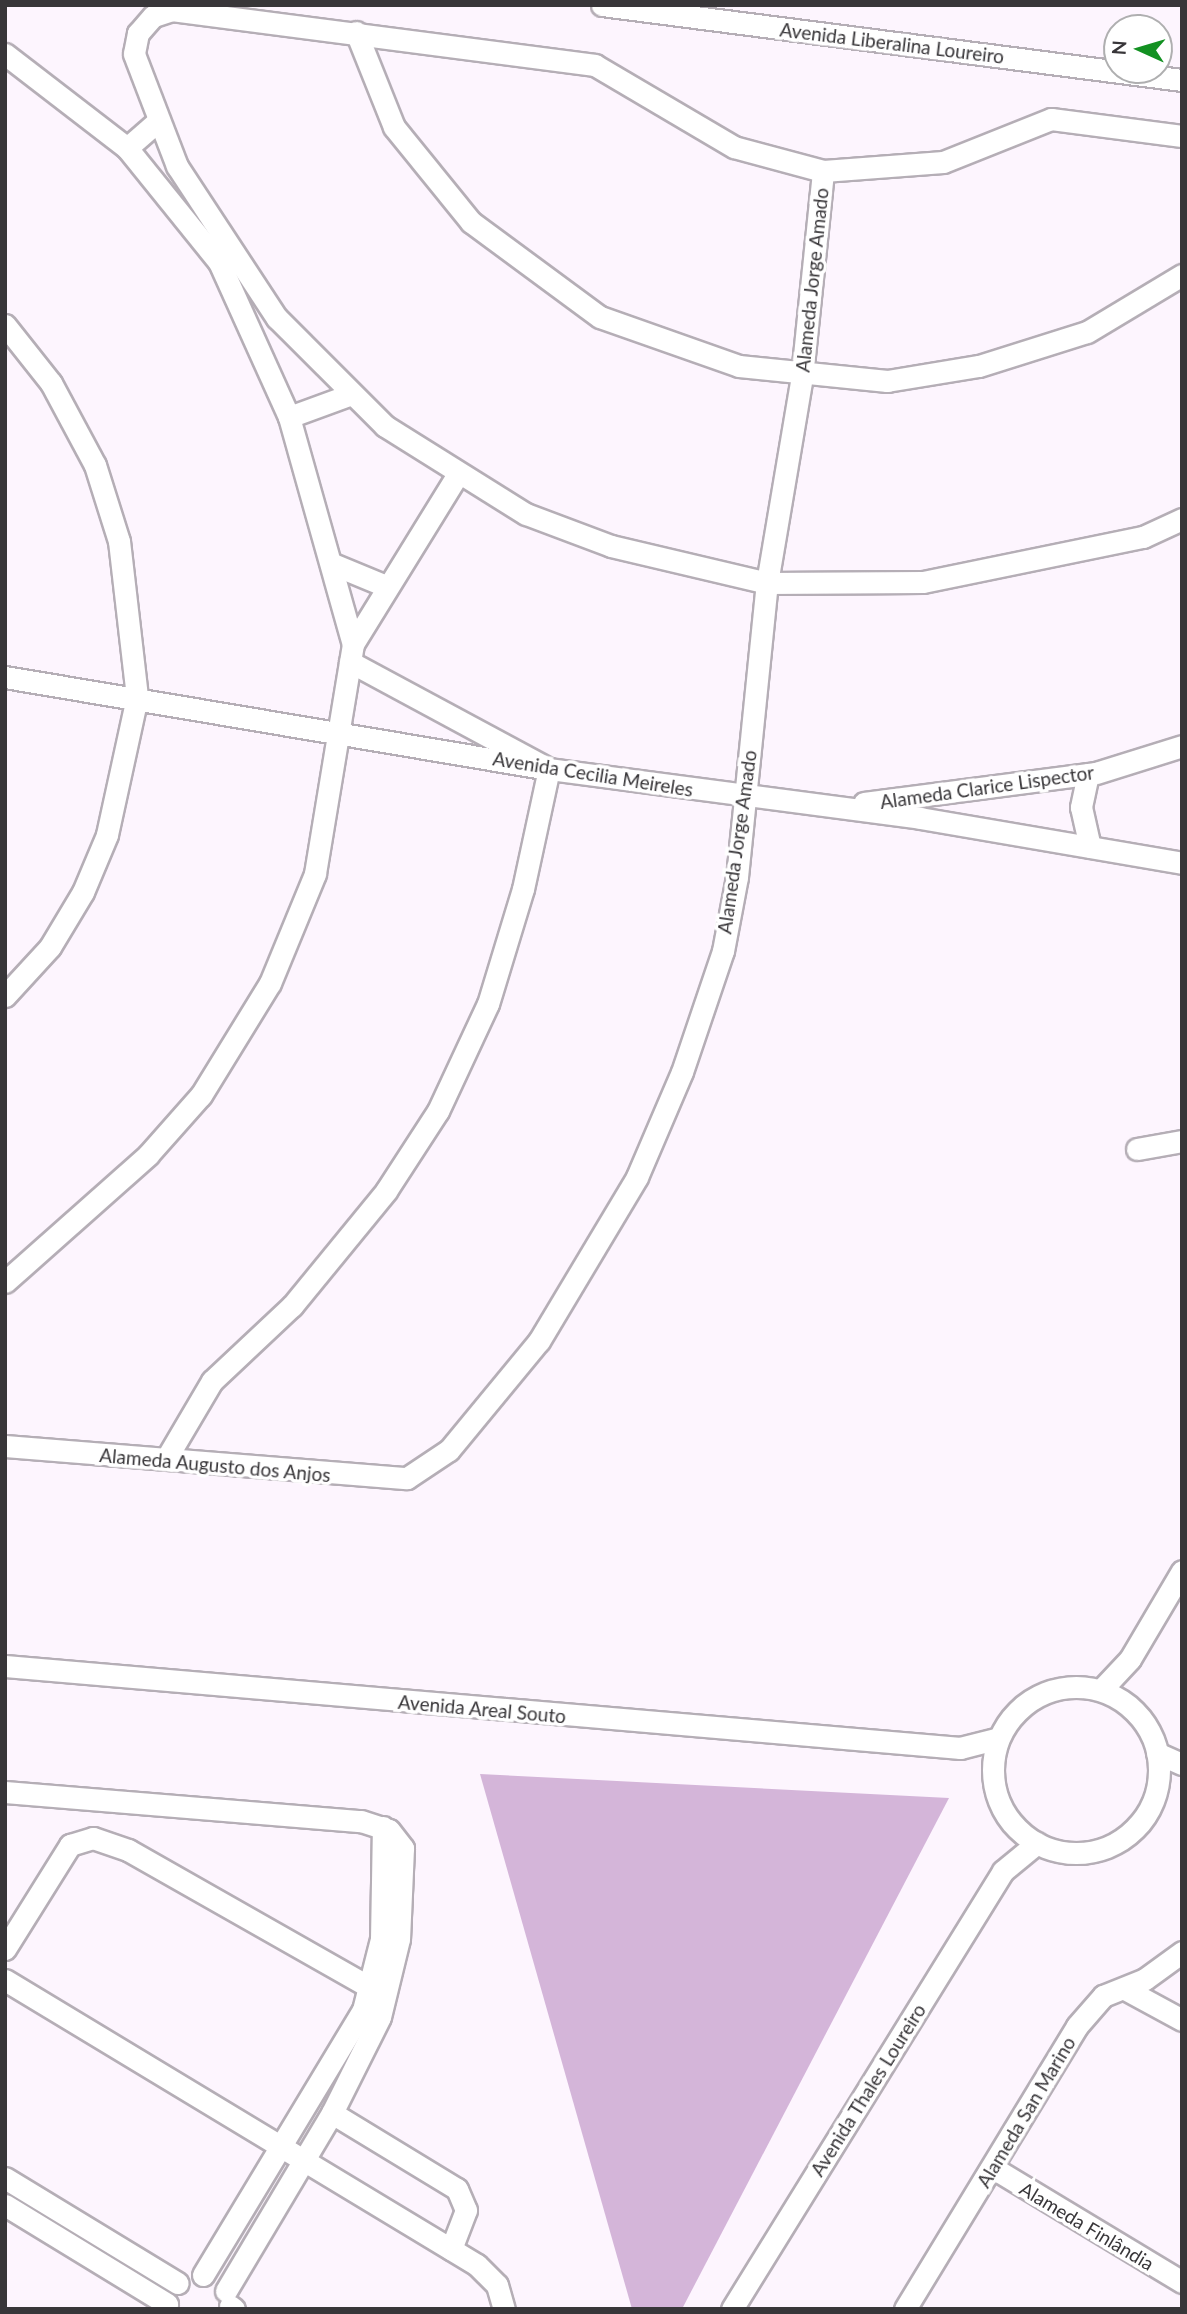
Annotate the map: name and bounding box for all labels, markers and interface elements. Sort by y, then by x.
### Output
north arrow [1103,14,1173,84]
street label: Avenida Liberalina Loureiro [779,18,1005,68]
text: N [1107,40,1131,56]
street label: Alameda Jorge Amado [791,186,833,374]
street label: Avenida Cecilia Meireles [491,747,695,801]
street label: Alameda Jorge Amado [713,748,761,936]
street label: Alameda Clarice Lispector [878,761,1096,813]
street label: Alameda Augusto dos Anjos [98,1443,332,1487]
street label: Avenida Areal Souto [397,1690,567,1728]
street label: Avenida Thales Loureiro [806,1999,930,2181]
street label: Alameda San Marino [972,2032,1080,2192]
street label: Alameda Finlândia [1016,2177,1158,2275]

